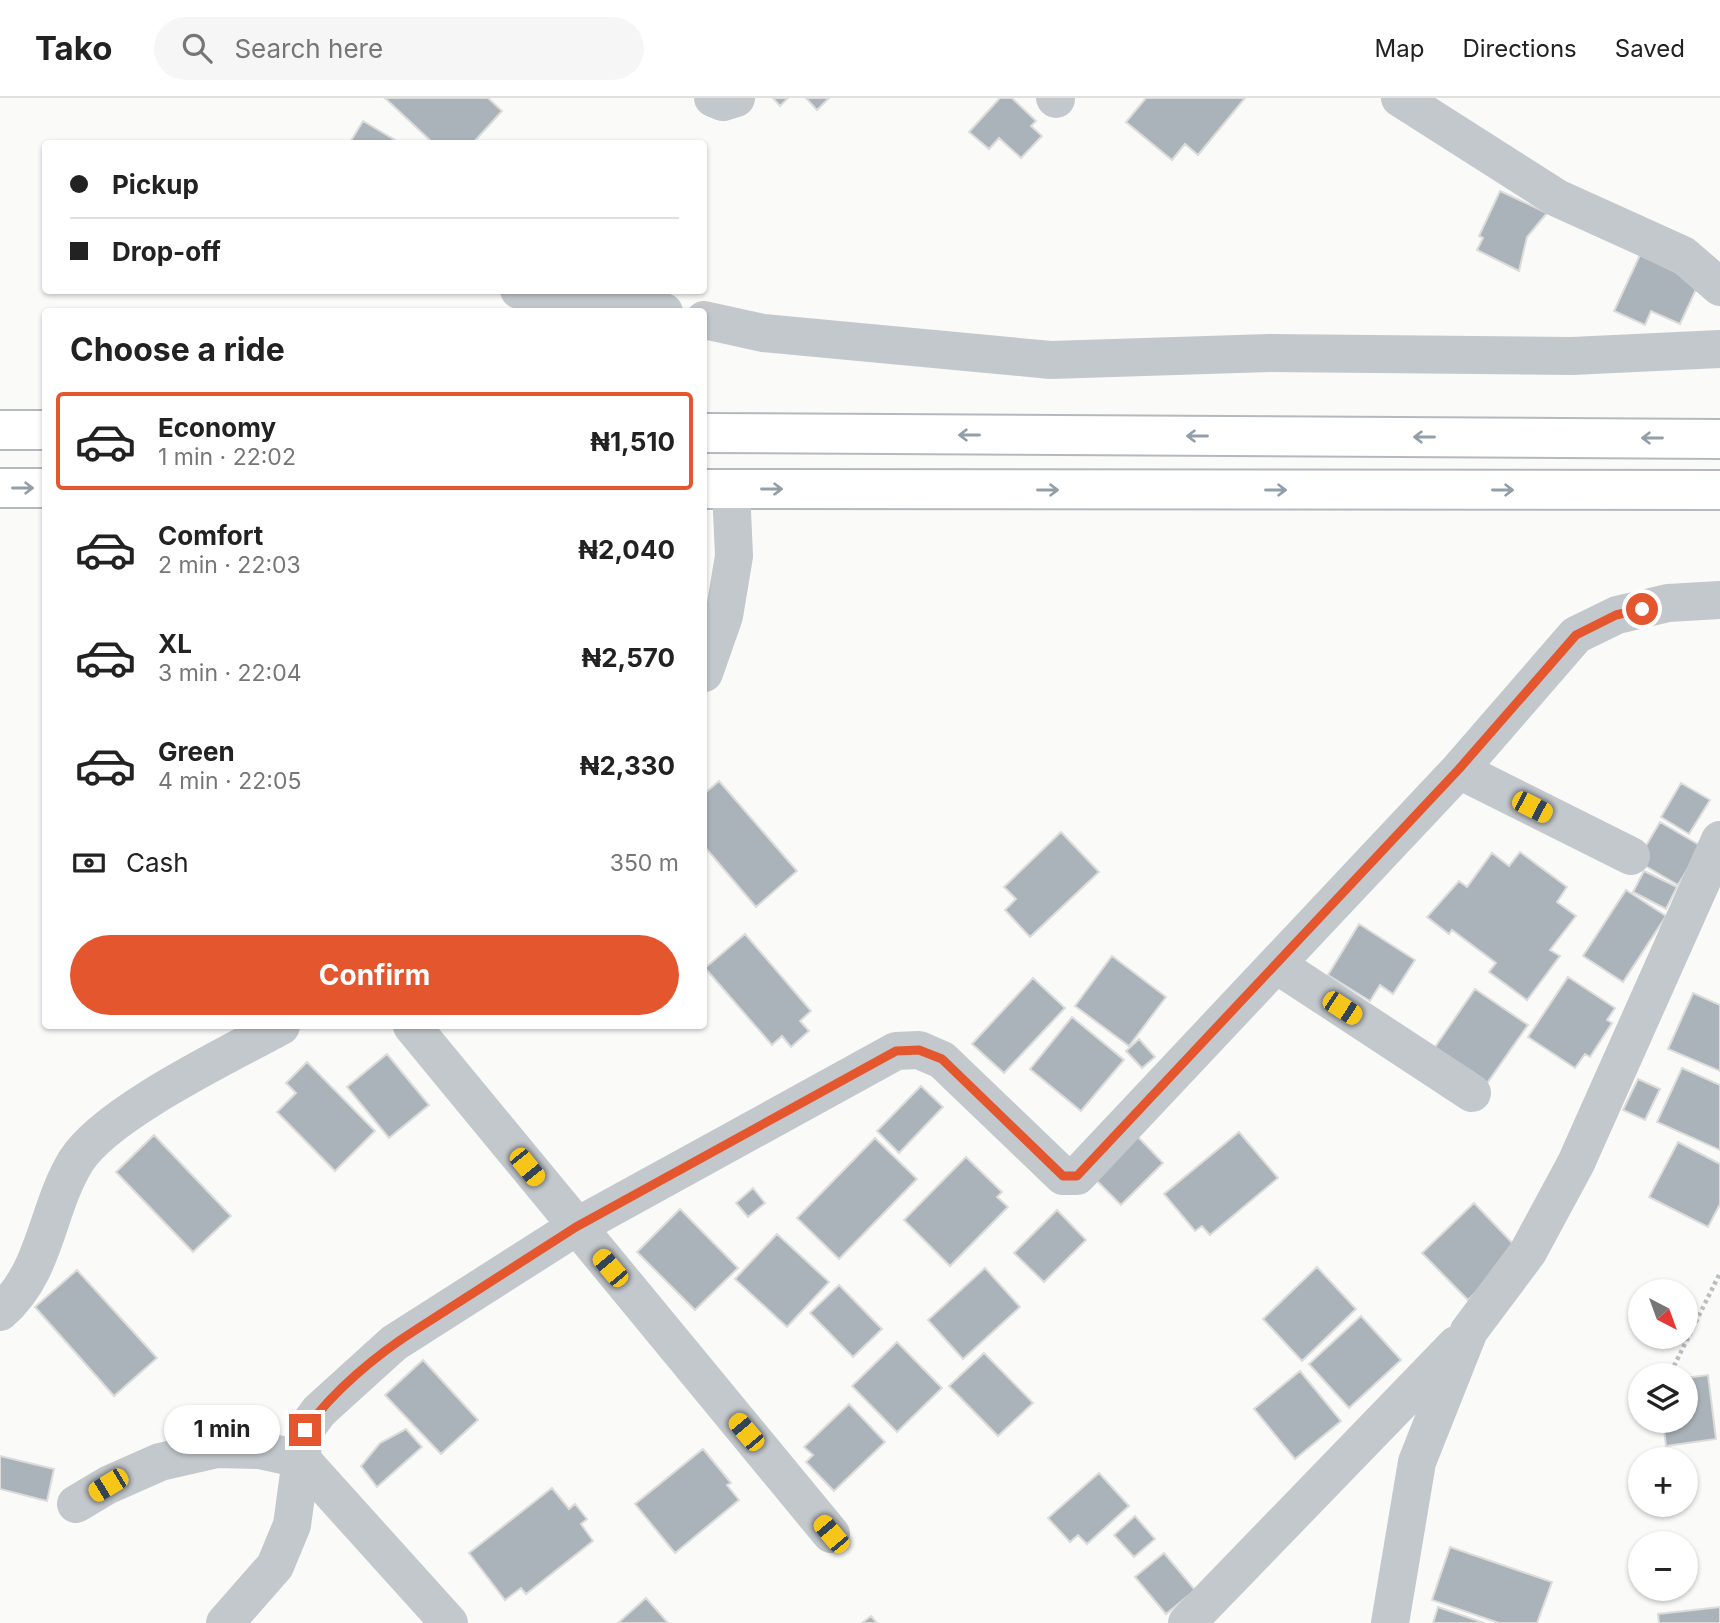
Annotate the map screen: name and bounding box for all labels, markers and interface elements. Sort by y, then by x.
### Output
search box [154,17,644,80]
text: Tako [35,28,112,68]
icon: search [178,29,216,67]
text: Search here [234,33,383,64]
text: Map [1375,34,1424,63]
text: Directions [1462,34,1577,63]
text: Saved [1615,34,1685,63]
text: Pickup [112,169,199,200]
text: Drop-off [112,236,221,267]
text: Choose a ride [70,330,285,369]
icon: car [74,410,137,473]
text: Economy [158,412,276,443]
text: ₦1,510 [590,426,675,457]
one-way arrow [958,428,981,442]
one-way arrow [1186,429,1209,443]
one-way arrow [1413,430,1436,444]
one-way arrow [1641,431,1664,445]
text: 1 min · 22:02 [158,443,296,471]
one-way arrow [11,481,34,495]
one-way arrow [760,482,783,496]
one-way arrow [1036,483,1059,497]
one-way arrow [1264,483,1287,497]
one-way arrow [1491,483,1514,497]
icon: car [74,518,137,581]
text: Comfort [158,520,263,551]
text: ₦2,040 [578,534,675,565]
text: 2 min · 22:03 [158,551,301,579]
route start [1626,593,1658,625]
icon: car [74,626,137,689]
text: XL [158,628,192,659]
text: ₦2,570 [582,642,675,673]
text: 3 min · 22:04 [158,659,302,687]
icon: car [74,734,137,797]
text: Green [158,736,235,767]
text: ₦2,330 [580,750,675,781]
text: 4 min · 22:05 [158,767,301,795]
car [1509,788,1556,826]
icon: cash [70,844,108,882]
text: Cash [126,847,189,878]
text: 350 m [610,849,679,877]
button: Confirm [70,935,679,1015]
car [1319,988,1366,1028]
car [506,1144,549,1190]
car [589,1245,632,1291]
north arrow [1628,1279,1698,1349]
map controls [1628,1279,1698,1601]
button: layers [1628,1363,1698,1433]
callout: 1 min [165,1406,280,1454]
car [725,1409,768,1455]
route end [289,1414,321,1446]
text: 1 min [194,1415,250,1443]
button: + [1628,1447,1698,1517]
car [85,1465,132,1505]
car [810,1511,853,1557]
button: − [1628,1531,1698,1601]

